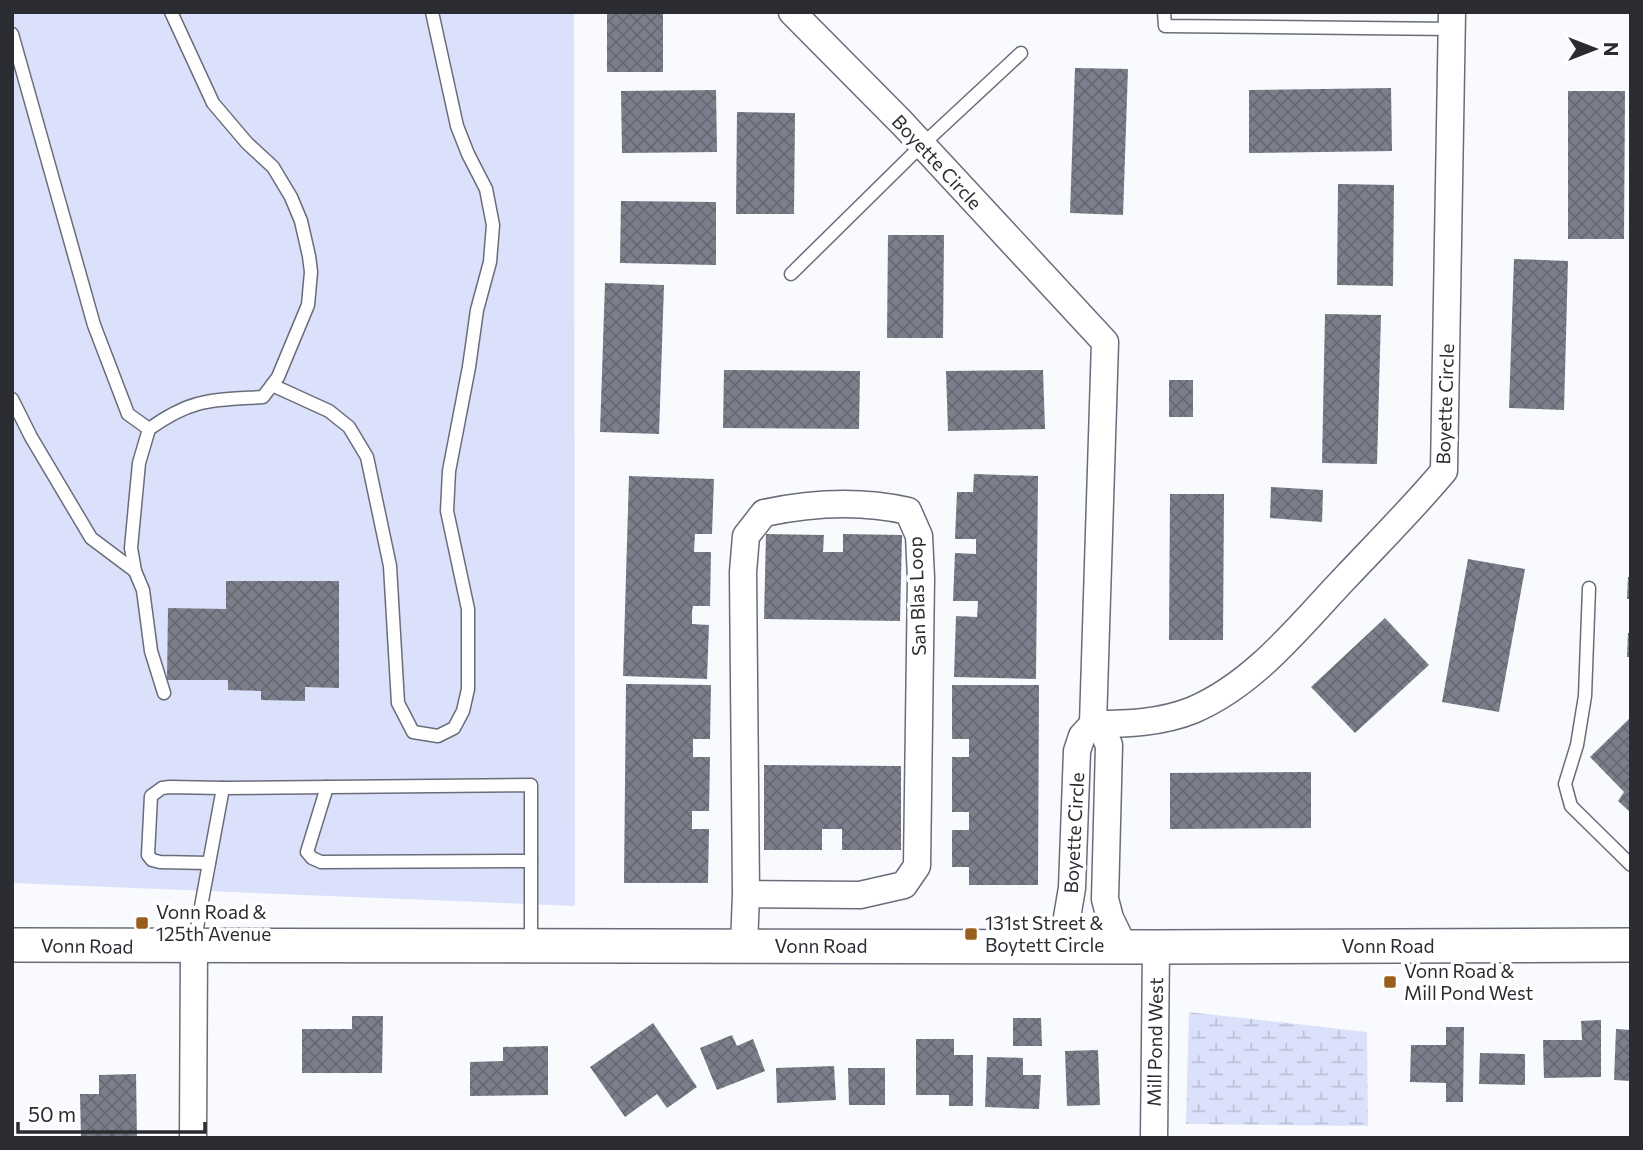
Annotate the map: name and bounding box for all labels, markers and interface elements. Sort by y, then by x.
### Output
north arrow [1559,14,1629,84]
text: N [1600,42,1623,56]
street label: Boyette Circle [888,110,987,214]
street label: Boyette Circle [1431,343,1458,465]
street label: San Blas Loop [903,536,930,656]
street label: Boyette Circle [1059,772,1088,894]
place label: Vonn Road & 125th Avenue [156,900,271,945]
place label: 131st Street & Boytett Circle [985,911,1104,956]
marker: Vonn Road & 125th Avenue [134,915,150,931]
marker: 131st Street & Boytett Circle [963,926,979,942]
street label: Vonn Road [40,933,134,958]
street label: Vonn Road [775,934,867,957]
street label: Vonn Road [1342,934,1434,957]
place label: Vonn Road & Mill Pond West [1404,959,1533,1004]
marker: Vonn Road & Mill Pond West [1382,974,1398,990]
street label: Mill Pond West [1142,977,1167,1107]
scale bar [18,1090,205,1134]
text: 50 m [28,1101,76,1126]

